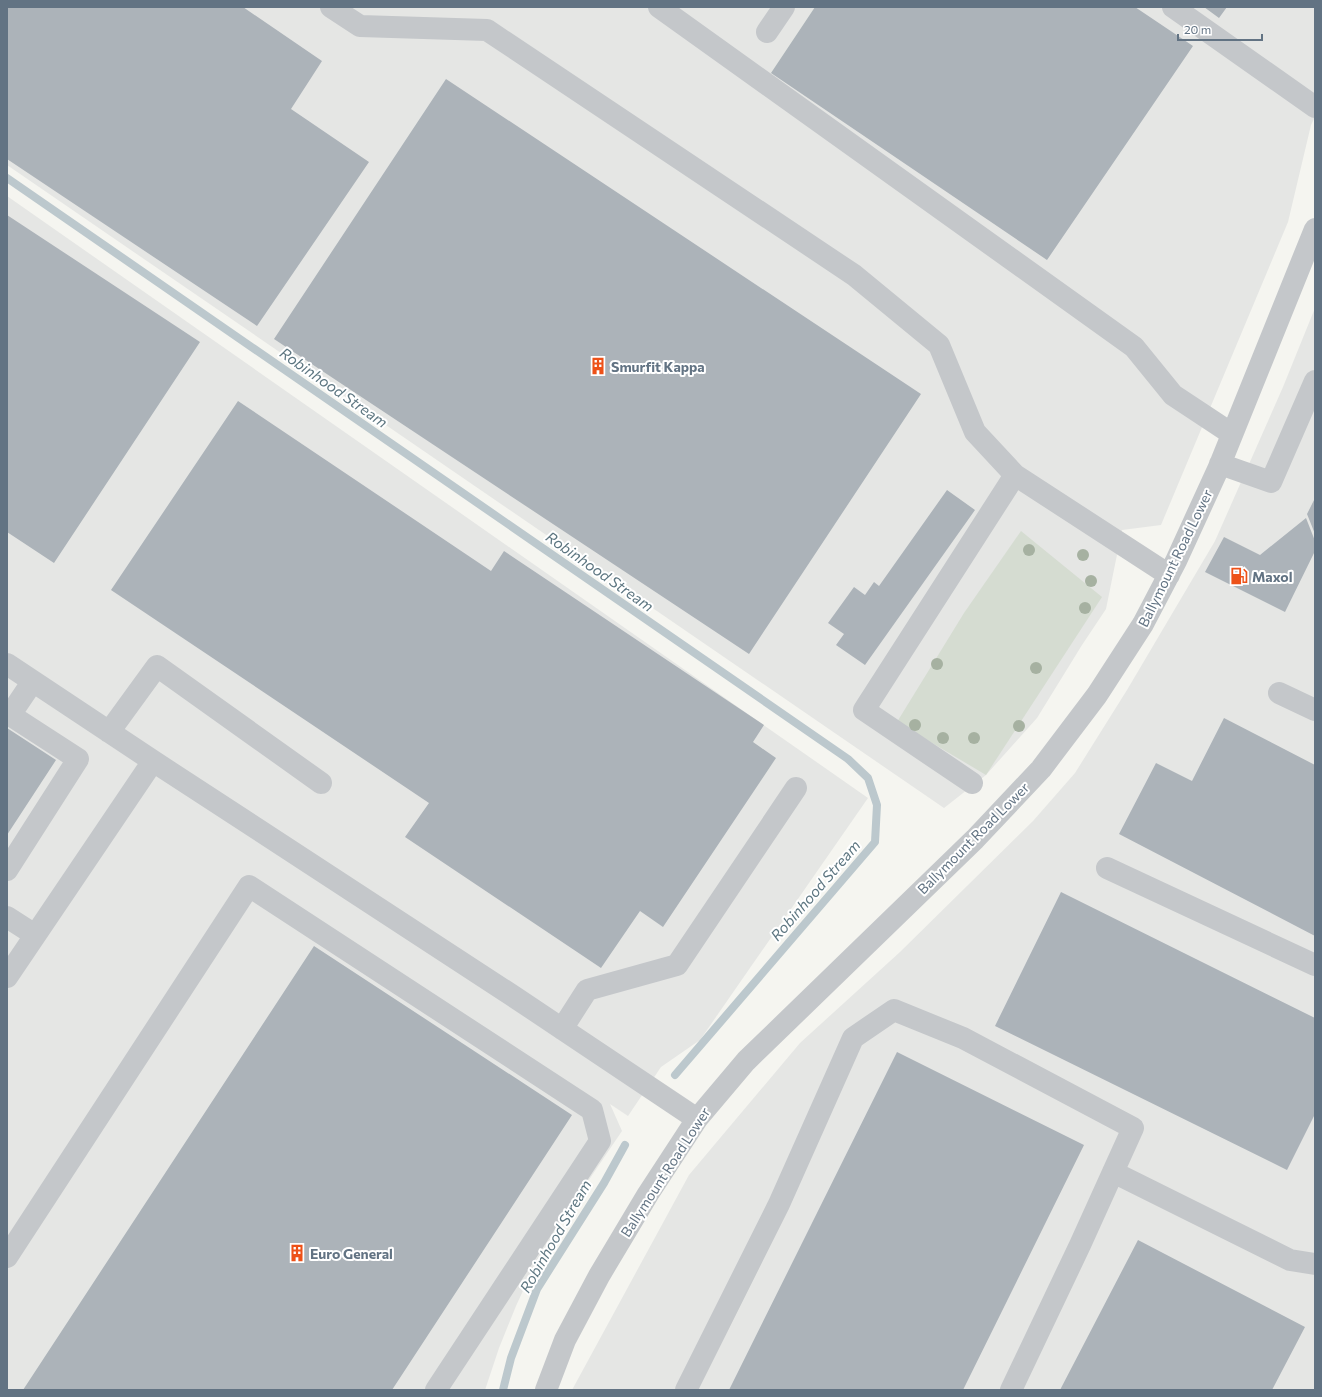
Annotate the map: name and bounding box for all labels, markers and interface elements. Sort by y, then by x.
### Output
scale bar [1178,16,1262,42]
text: 20 m [1184,22,1211,36]
water label: Robinhood Stream [277,343,391,431]
building icon: Smurfit Kappa [588,356,608,376]
place label: Smurfit Kappa [611,358,705,375]
street label: Ballymount Road Lower [1134,486,1216,630]
water label: Robinhood Stream [543,527,657,615]
fuel station icon: Maxol [1229,566,1249,586]
place label: Maxol [1252,568,1293,585]
street label: Ballymount Road Lower [914,778,1033,897]
water label: Robinhood Stream [766,836,864,944]
street label: Ballymount Road Lower [617,1104,713,1240]
water label: Robinhood Stream [515,1176,595,1296]
building icon: Euro General [287,1243,307,1263]
place label: Euro General [310,1245,393,1262]

